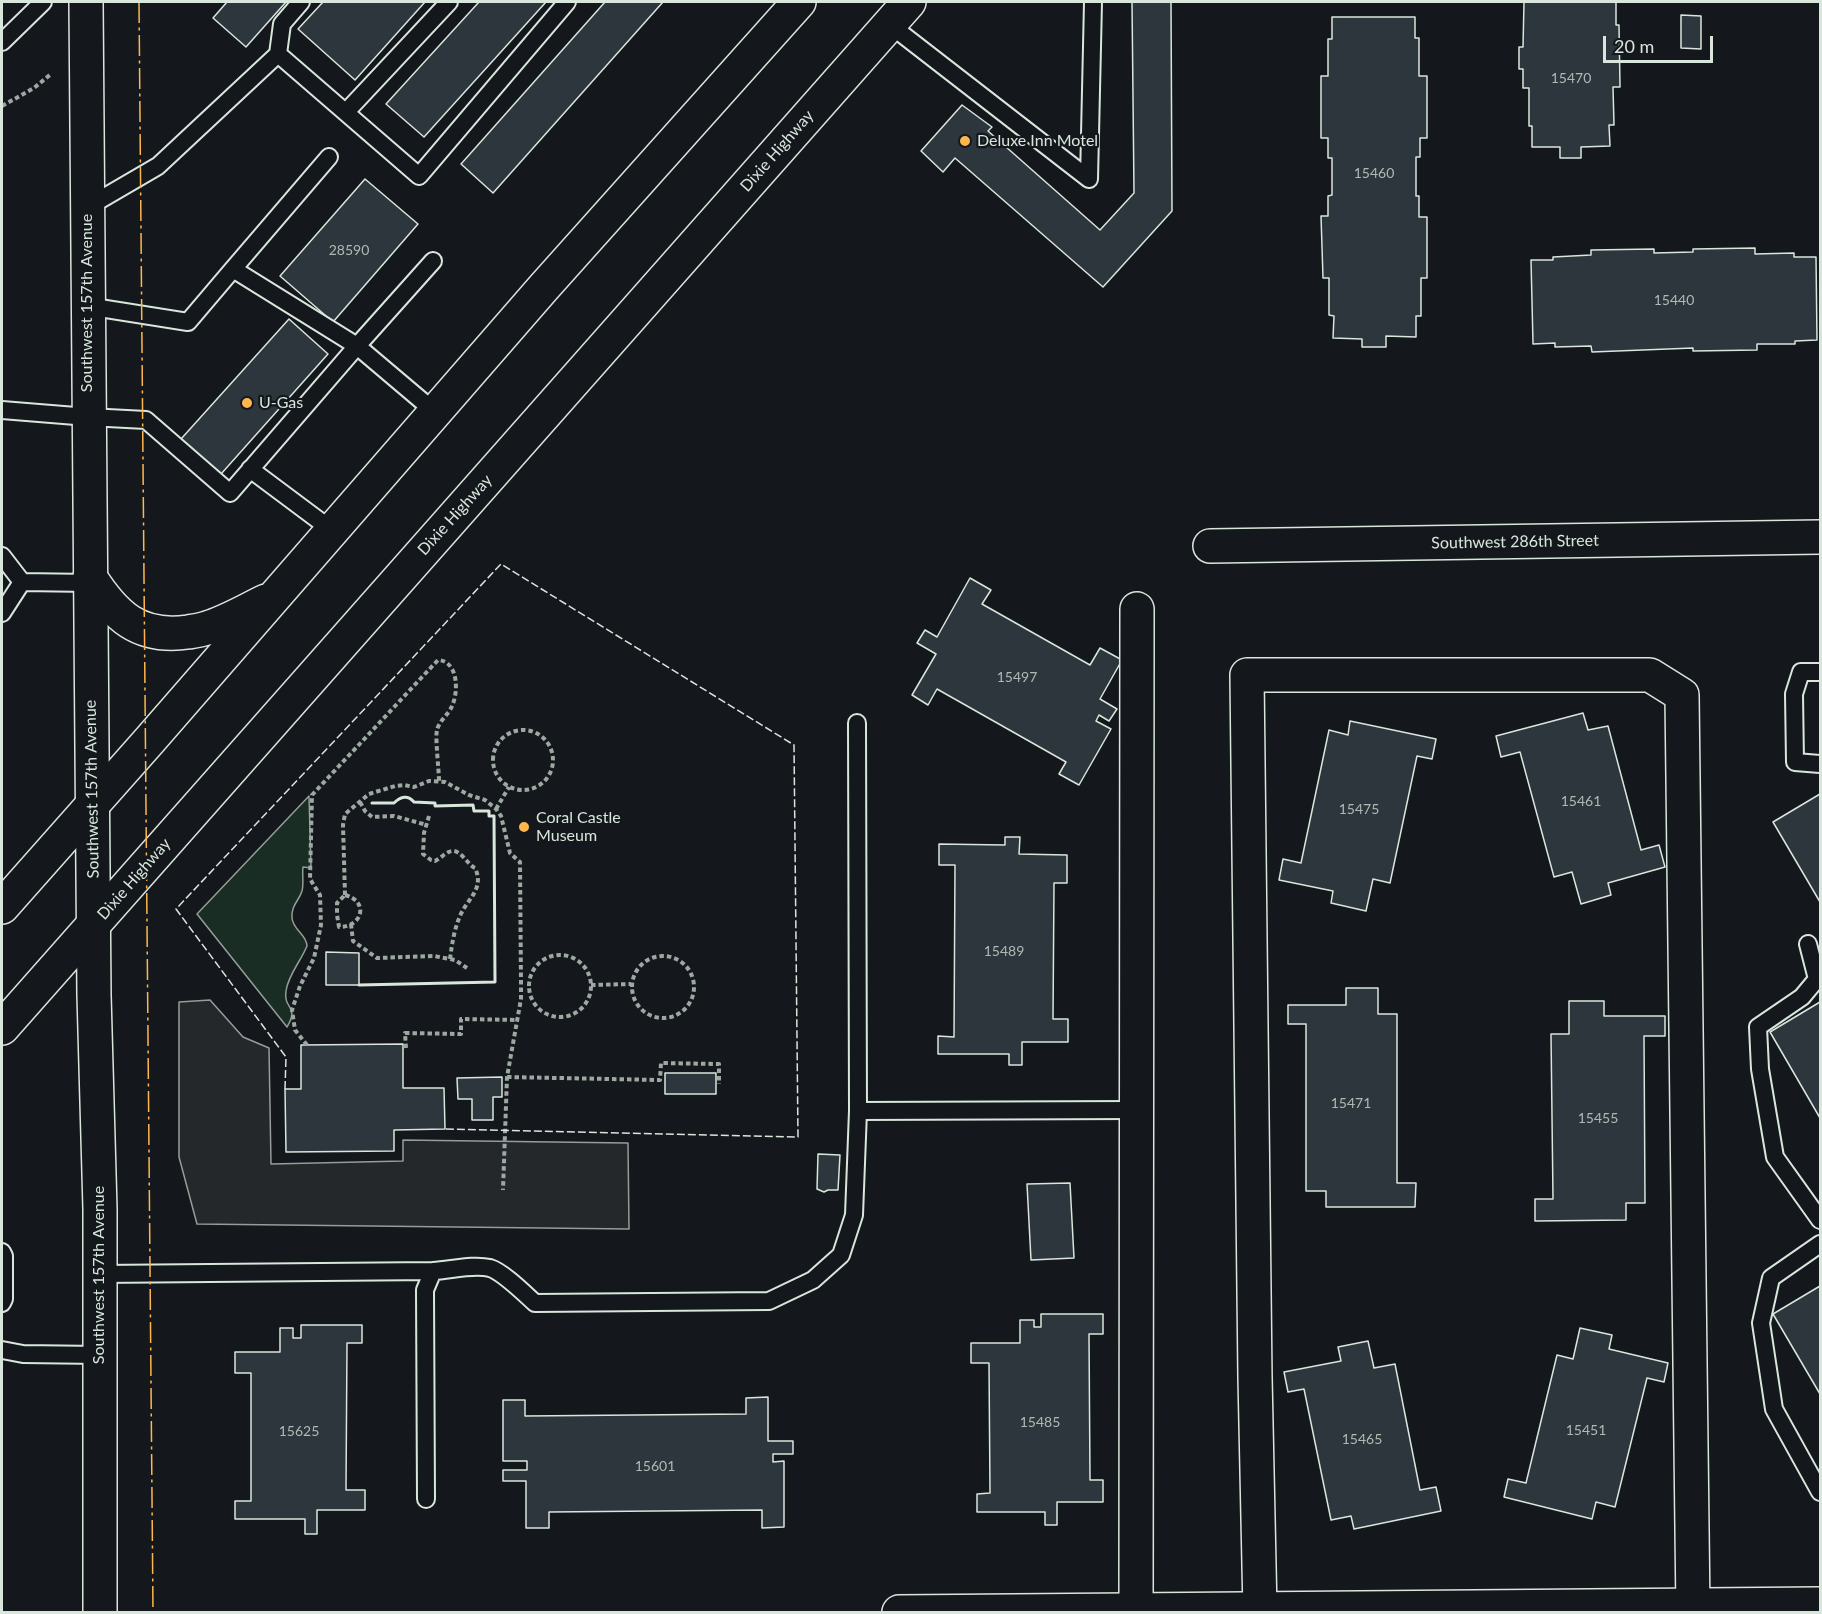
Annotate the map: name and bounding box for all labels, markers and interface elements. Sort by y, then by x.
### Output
scale bar [1606,24,1716,62]
text: 20 m [1614,35,1654,57]
house number: 15470 [1551,70,1591,86]
street label: Dixie Highway [736,106,818,196]
place label: Deluxe Inn Motel [977,131,1098,151]
marker: Deluxe Inn Motel [958,134,972,148]
house number: 15460 [1354,165,1394,181]
street label: Southwest 157th Avenue [77,214,97,392]
house number: 28590 [329,242,369,258]
house number: 15440 [1654,292,1694,308]
place label: U-Gas [259,393,303,413]
marker: U-Gas [240,396,254,410]
street label: Dixie Highway [414,471,496,559]
street label: Southwest 286th Street [1431,531,1599,553]
house number: 15497 [997,669,1037,685]
street label: Southwest 157th Avenue [81,700,103,878]
house number: 15461 [1561,793,1601,809]
house number: 15475 [1339,801,1379,817]
place label: Coral Castle Museum [536,808,621,846]
marker: Coral Castle Museum [517,820,531,834]
street label: Dixie Highway [93,834,175,924]
house number: 15489 [984,943,1024,959]
house number: 15471 [1331,1095,1371,1111]
house number: 15455 [1578,1110,1618,1126]
street label: Southwest 157th Avenue [89,1186,109,1364]
house number: 15485 [1020,1414,1060,1430]
house number: 15451 [1566,1422,1606,1438]
house number: 15625 [279,1423,319,1439]
house number: 15465 [1342,1431,1382,1447]
house number: 15601 [635,1458,675,1474]

